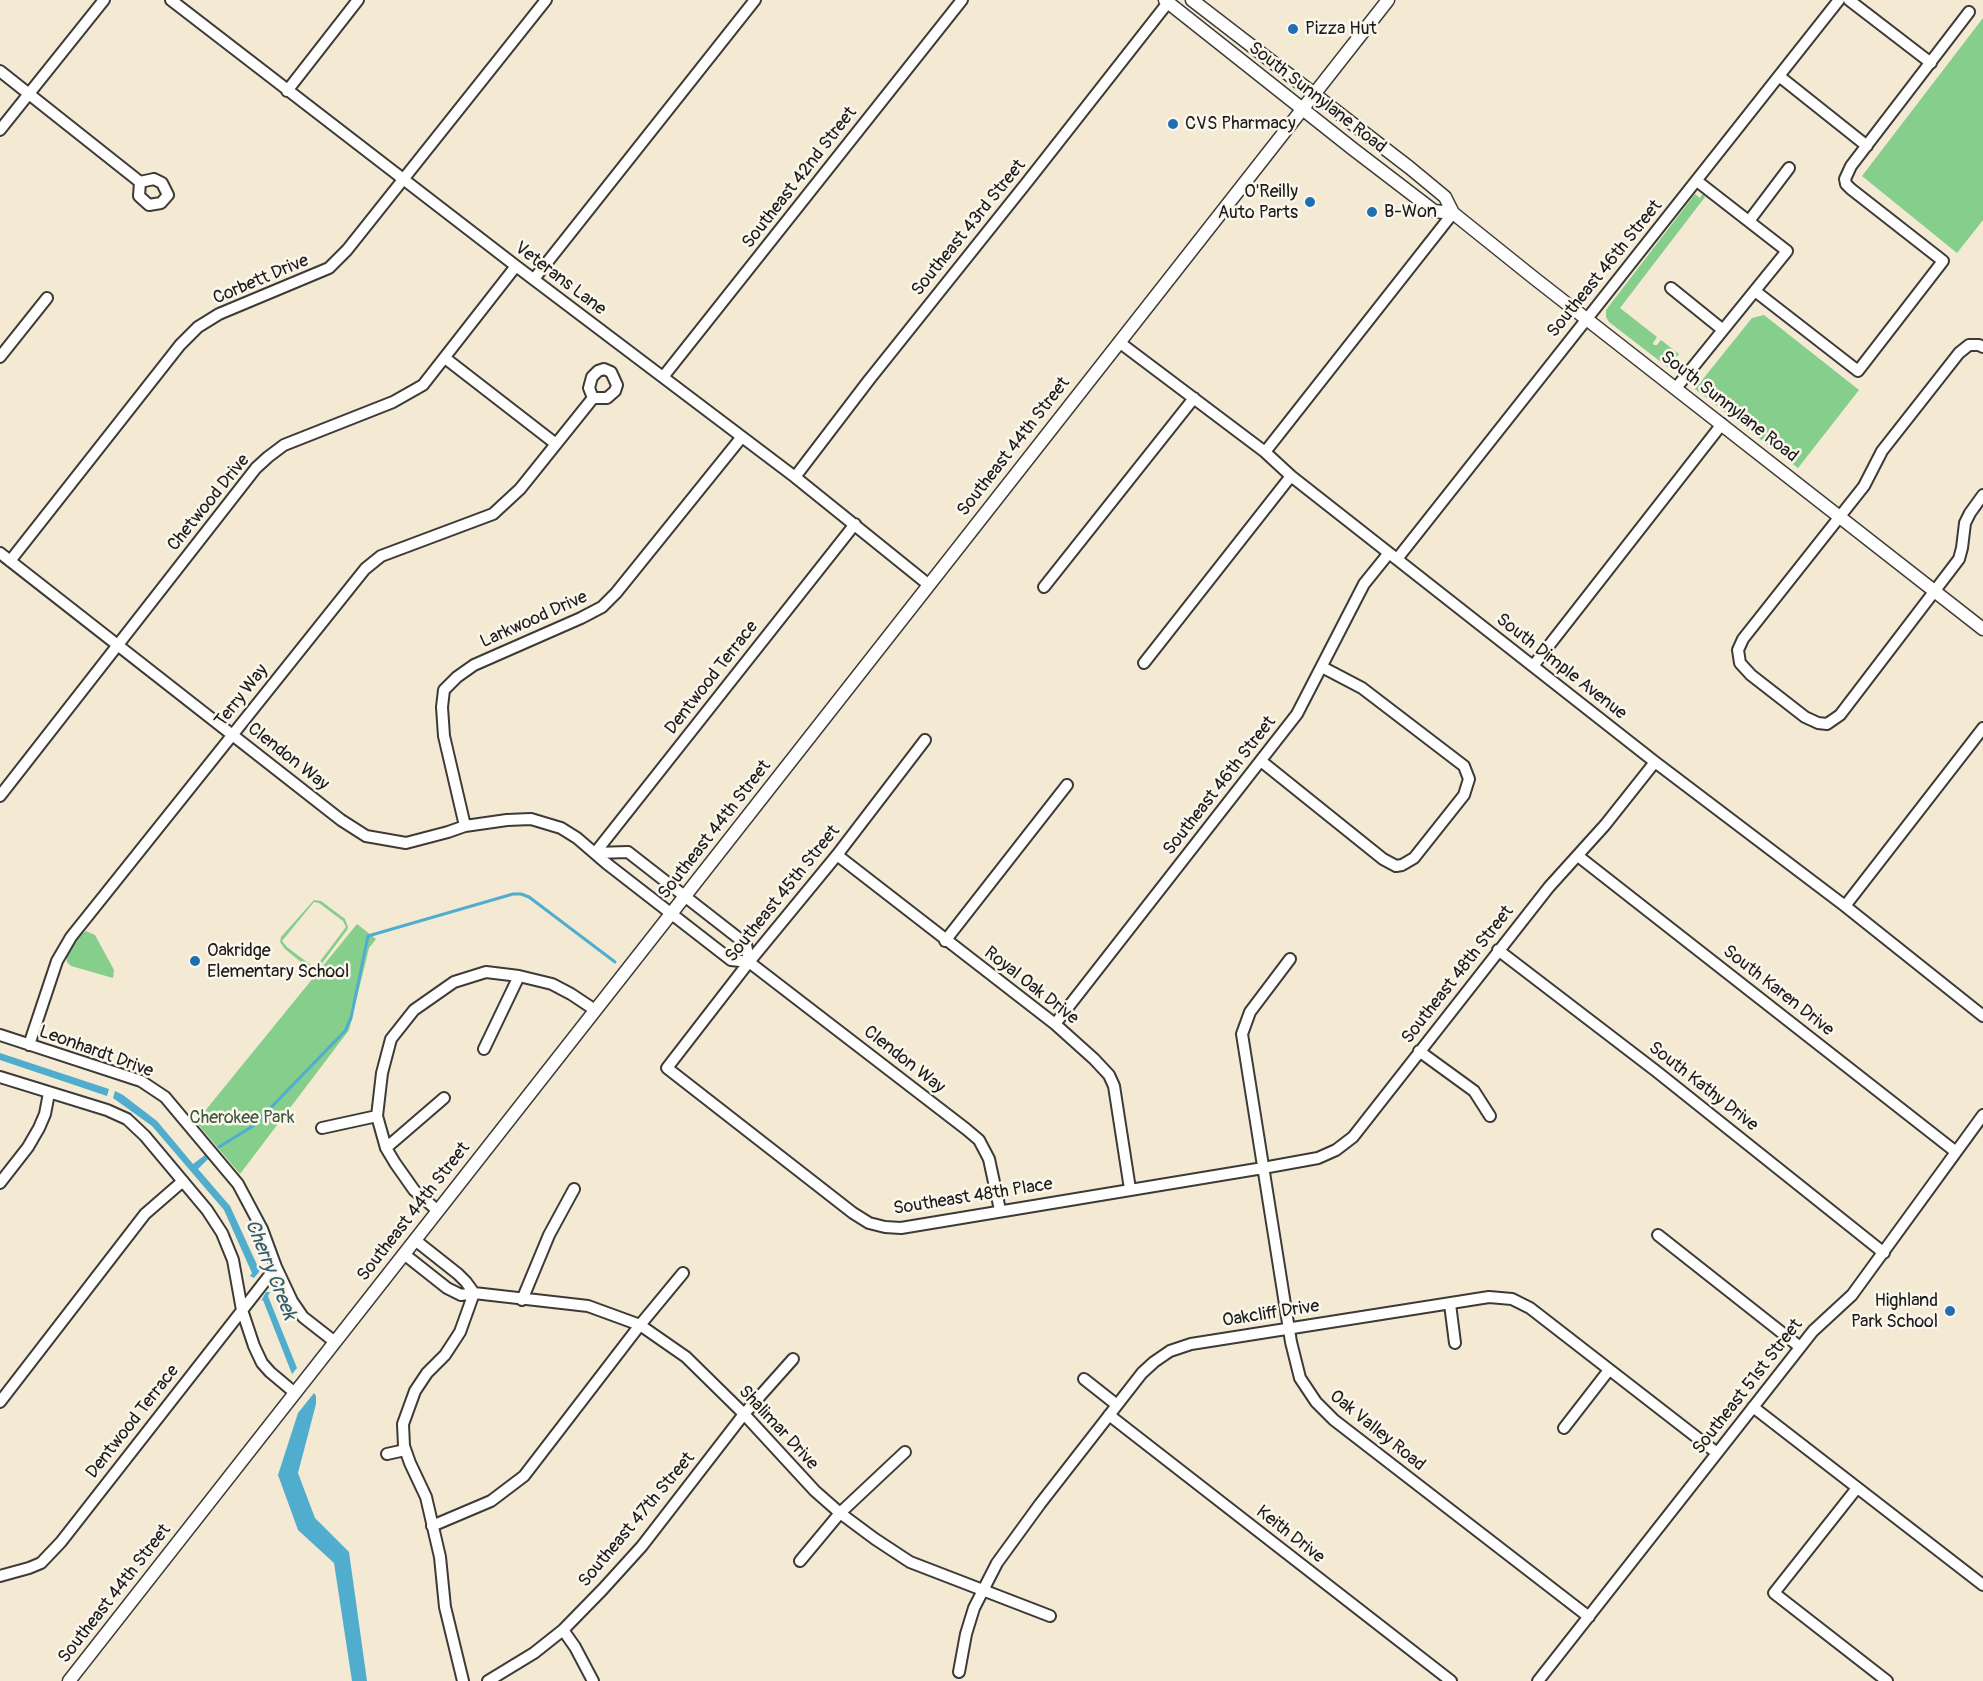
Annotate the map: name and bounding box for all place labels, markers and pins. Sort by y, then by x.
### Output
place label: Pizza Hut [1305,18,1377,40]
marker: Pizza Hut [1286,22,1300,36]
place label: CVS Pharmacy [1185,113,1296,135]
marker: CVS Pharmacy [1166,117,1180,131]
place label: O'Reilly Auto Parts [1218,181,1298,224]
marker: O'Reilly Auto Parts [1303,195,1317,209]
place label: B-Won [1384,201,1437,223]
marker: B-Won [1365,205,1379,219]
place label: Oakridge Elementary School [207,940,349,982]
marker: Oakridge Elementary School [188,954,202,968]
place label: Highland Park School [1851,1290,1938,1332]
marker: Highland Park School [1943,1304,1957,1318]

